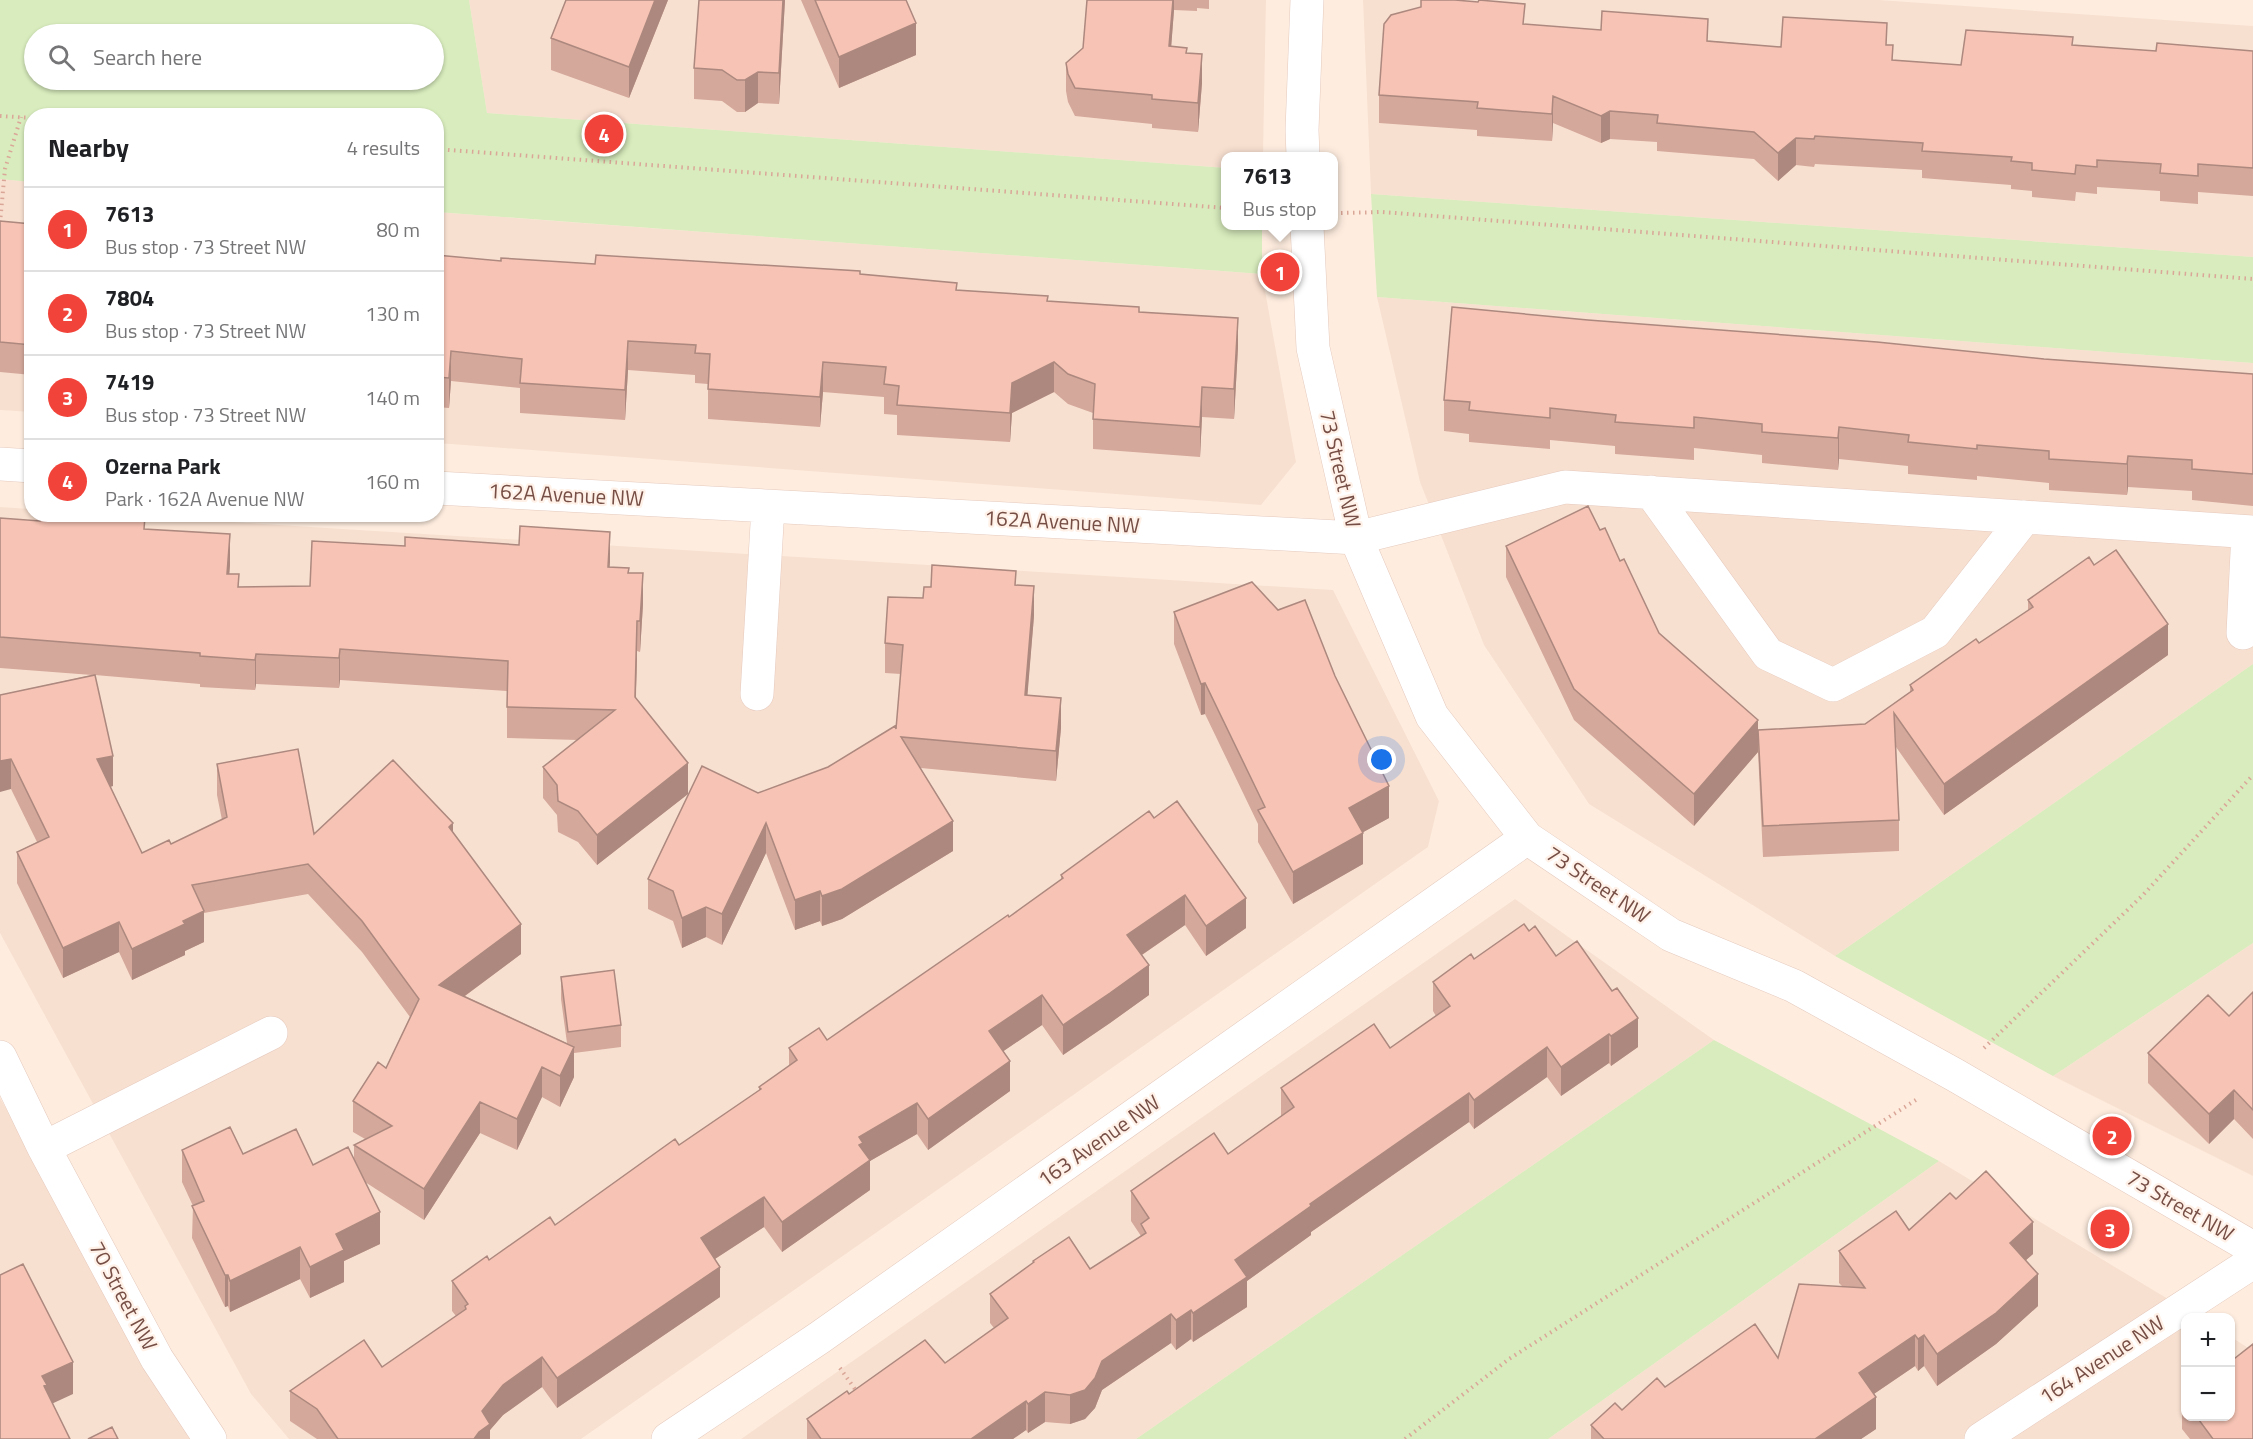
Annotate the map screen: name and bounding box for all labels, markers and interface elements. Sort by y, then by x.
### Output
search box [24,24,444,90]
text: Search here [93,40,202,74]
icon: search [45,41,78,74]
pin: 4 [584,112,624,156]
text: Nearby [48,128,129,167]
text: 4 results [347,132,420,163]
popup [1221,152,1338,230]
text: 7613 [1242,159,1292,193]
text: Bus stop [1242,193,1317,224]
text: 7613 [105,197,154,231]
text: 1 [62,214,73,245]
text: 80 m [376,214,420,245]
text: Bus stop · 73 Street NW [105,231,306,262]
pin: 1 [1260,250,1300,294]
text: 7804 [105,281,154,315]
text: 2 [62,298,73,329]
text: 130 m [365,298,420,329]
text: Bus stop · 73 Street NW [105,315,306,346]
text: 7419 [105,365,154,399]
text: 3 [62,382,73,413]
text: 140 m [365,382,420,413]
text: Bus stop · 73 Street NW [105,399,306,430]
street label: 73 Street NW [1312,407,1370,531]
text: Ozerna Park [105,449,221,483]
text: 4 [62,466,73,497]
text: 160 m [365,466,420,497]
street label: 162A Avenue NW [488,474,645,514]
text: Park · 162A Avenue NW [105,483,305,514]
street label: 162A Avenue NW [984,501,1141,541]
your location [1367,745,1396,774]
street label: 73 Street NW [1540,837,1657,931]
street label: 163 Avenue NW [1031,1086,1166,1194]
pin: 2 [2092,1114,2132,1158]
street label: 73 Street NW [2121,1161,2240,1249]
pin: 3 [2090,1206,2130,1252]
street label: 70 Street NW [82,1235,166,1356]
street label: 164 Avenue NW [2033,1307,2170,1412]
map controls [2181,1313,2235,1421]
button: + [2181,1313,2235,1367]
button: − [2181,1367,2235,1421]

